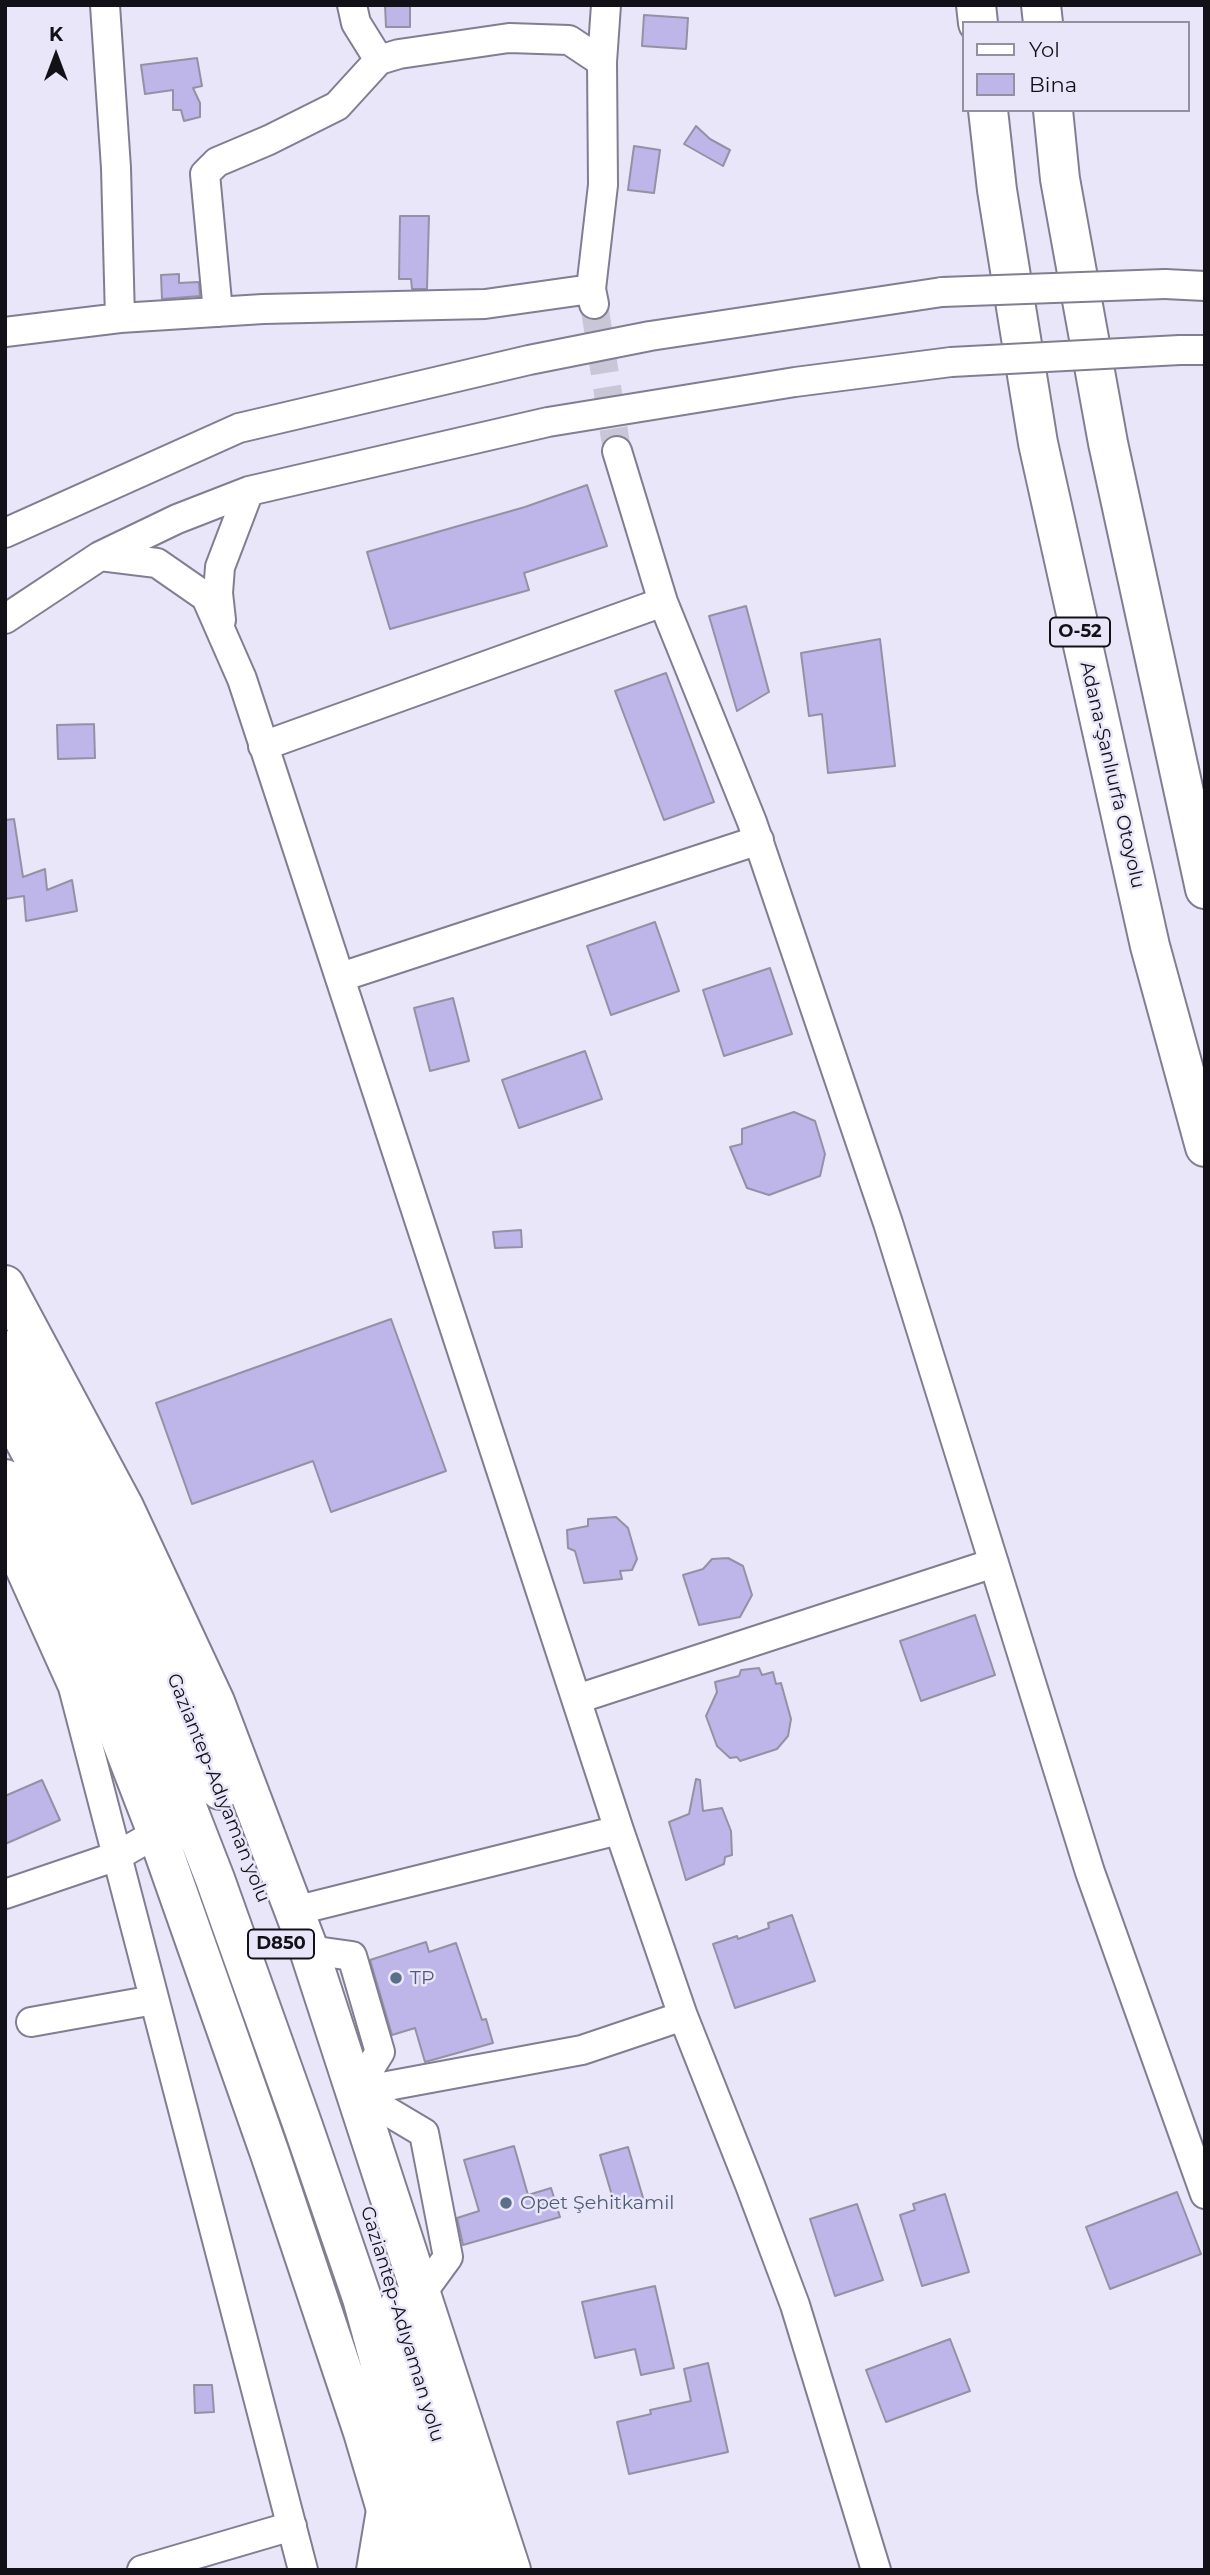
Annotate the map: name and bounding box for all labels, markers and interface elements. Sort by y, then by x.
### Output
north arrow [21,21,91,91]
legend [962,21,1189,112]
text: K [49,23,63,46]
text: Yol [1029,37,1060,62]
text: Bina [1029,72,1077,97]
road number: O-52 [1050,618,1110,646]
street label: Adana-Şanlıurfa Otoyolu [1075,659,1149,891]
street label: Gaziantep-Adıyaman yolu [162,1670,274,1906]
road number: D850 [248,1930,314,1958]
place label: TP [410,1967,435,1989]
marker: TP [388,1970,404,1986]
place label: Opet Şehitkamil [520,2192,674,2214]
marker: Opet Şehitkamil [498,2195,514,2211]
street label: Gaziantep-Adıyaman yolu [355,2203,449,2445]

